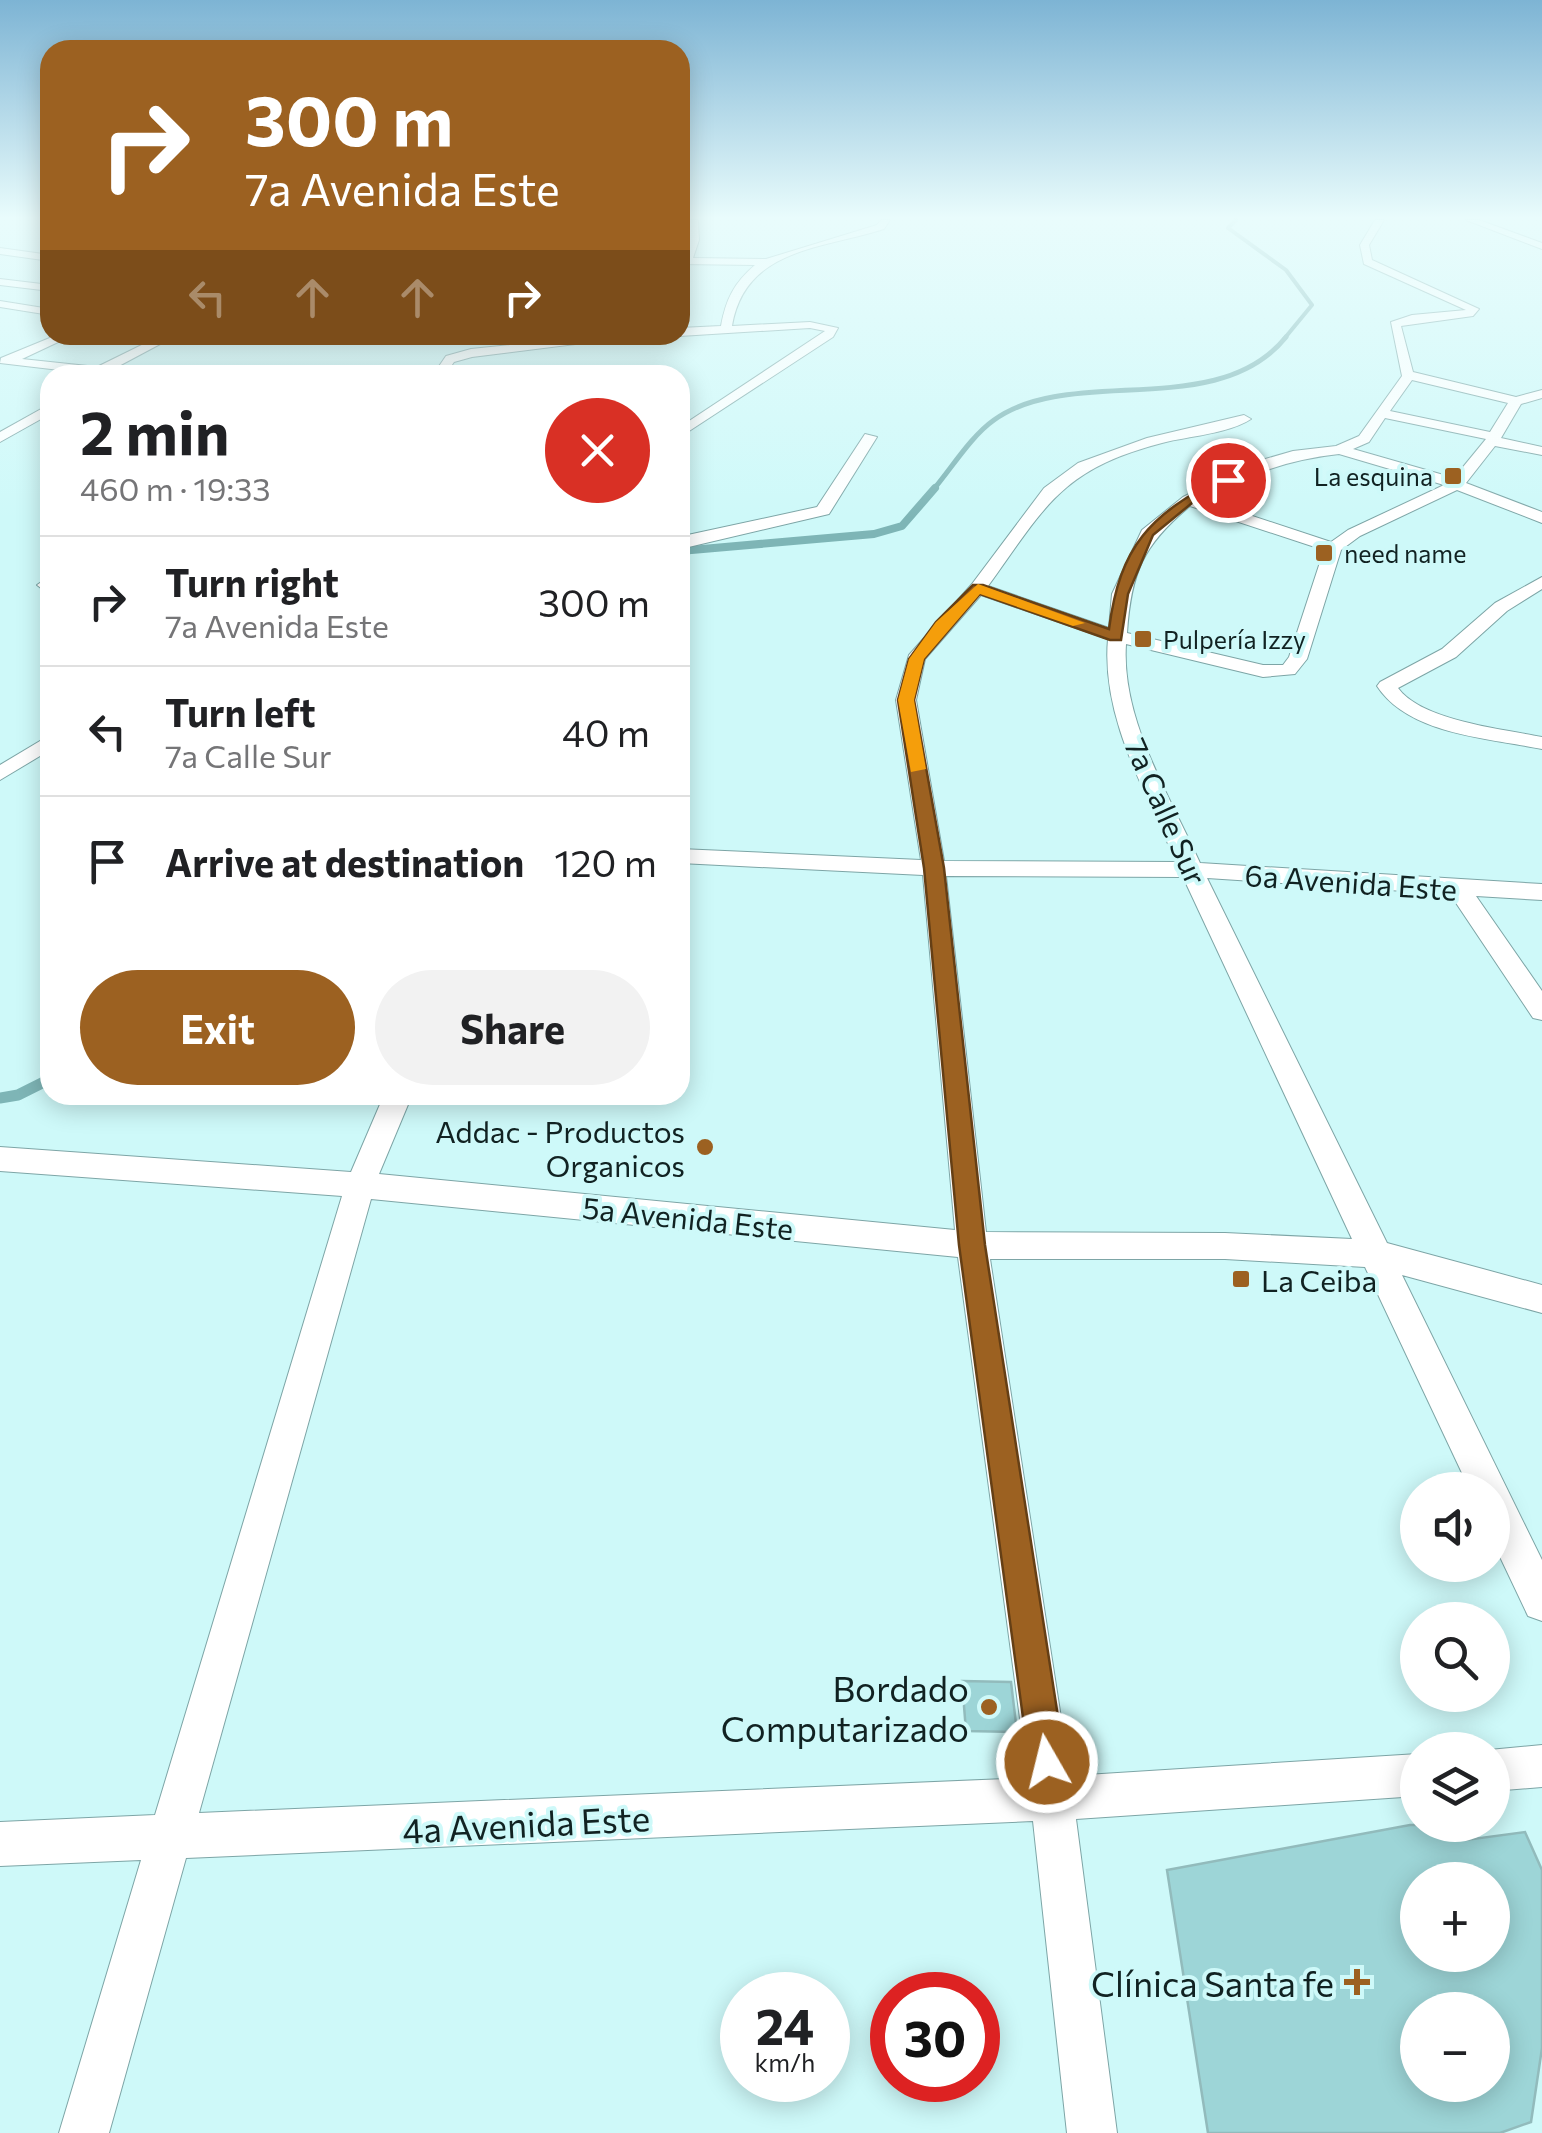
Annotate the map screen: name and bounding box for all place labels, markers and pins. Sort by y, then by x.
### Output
pin [1186,438,1271,523]
place label: La esquina [1314,461,1433,491]
marker: La esquina [1442,465,1464,487]
place label: need name [1344,538,1466,568]
marker: need name [1313,542,1335,564]
place label: Pulpería Izzy [1163,624,1306,654]
marker: Pulpería Izzy [1132,628,1154,650]
place label: Addac - Productos Organicos [435,1112,685,1183]
marker: Addac - Productos Organicos [694,1136,716,1158]
place label: La Ceiba [1261,1261,1377,1298]
marker: La Ceiba [1230,1268,1252,1290]
place label: Bordado Computarizado [721,1666,969,1749]
marker: Bordado Computarizado [978,1696,1000,1718]
place label: Clínica Santa fe [1091,1961,1334,2004]
marker: Clínica Santa fe [1344,1969,1370,1995]

